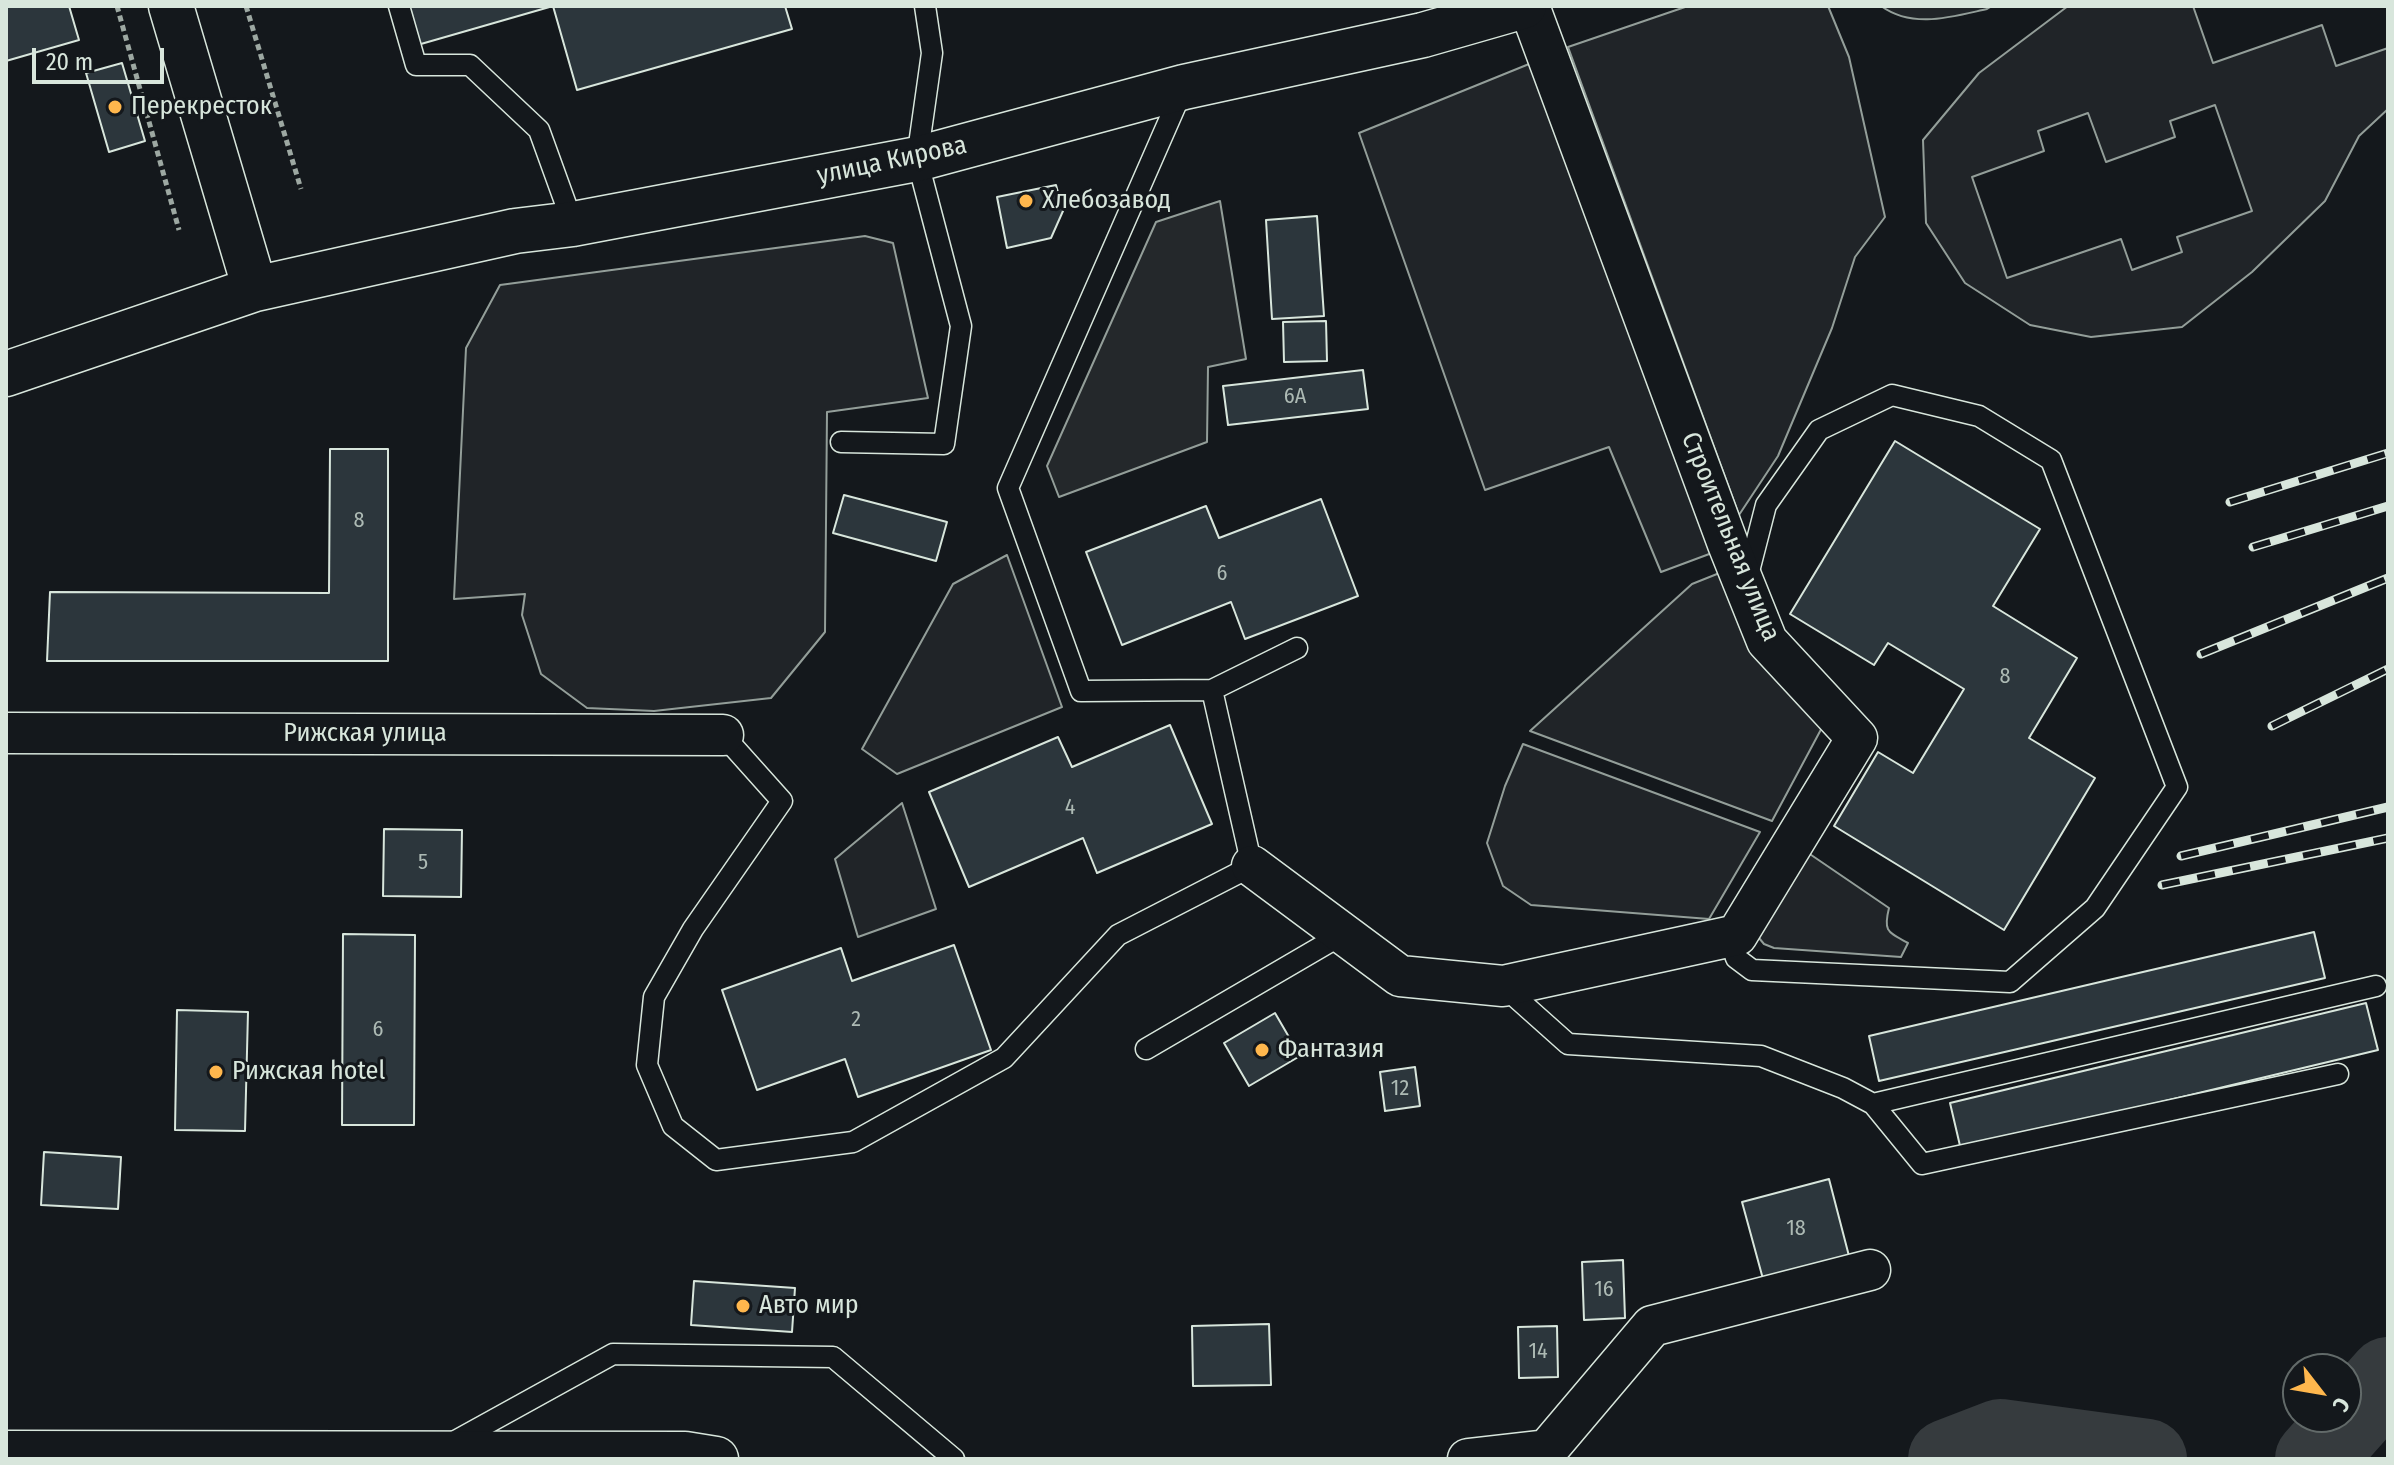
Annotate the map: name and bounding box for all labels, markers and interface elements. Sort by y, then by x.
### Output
scale bar [36,32,168,82]
text: 20 m [46,48,93,76]
place label: Перекресток [131,91,272,123]
marker: Перекресток [106,98,124,116]
street label: улица Кирова [814,130,970,192]
place label: Хлебозавод [1042,185,1171,217]
marker: Хлебозавод [1017,192,1035,210]
house number: 6А [1284,384,1306,410]
street label: Строительная улица [1674,428,1786,646]
house number: 8 [354,508,364,534]
house number: 6 [1217,561,1227,587]
house number: 8 [2000,664,2010,690]
street label: Рижская улица [283,718,447,750]
house number: 4 [1065,795,1075,821]
house number: 5 [418,850,428,876]
house number: 2 [851,1007,861,1033]
house number: 6 [373,1017,383,1043]
place label: Фантазия [1278,1034,1384,1066]
marker: Фантазия [1253,1041,1271,1059]
place label: Рижская hotel [232,1056,385,1088]
marker: Рижская hotel [207,1063,225,1081]
house number: 12 [1391,1076,1409,1102]
house number: 18 [1786,1216,1806,1242]
house number: 16 [1594,1277,1614,1303]
place label: Авто мир [759,1290,859,1322]
marker: Авто мир [734,1297,752,1315]
house number: 14 [1528,1339,1548,1365]
north arrow [2282,1353,2362,1433]
text: С [2327,1393,2356,1416]

